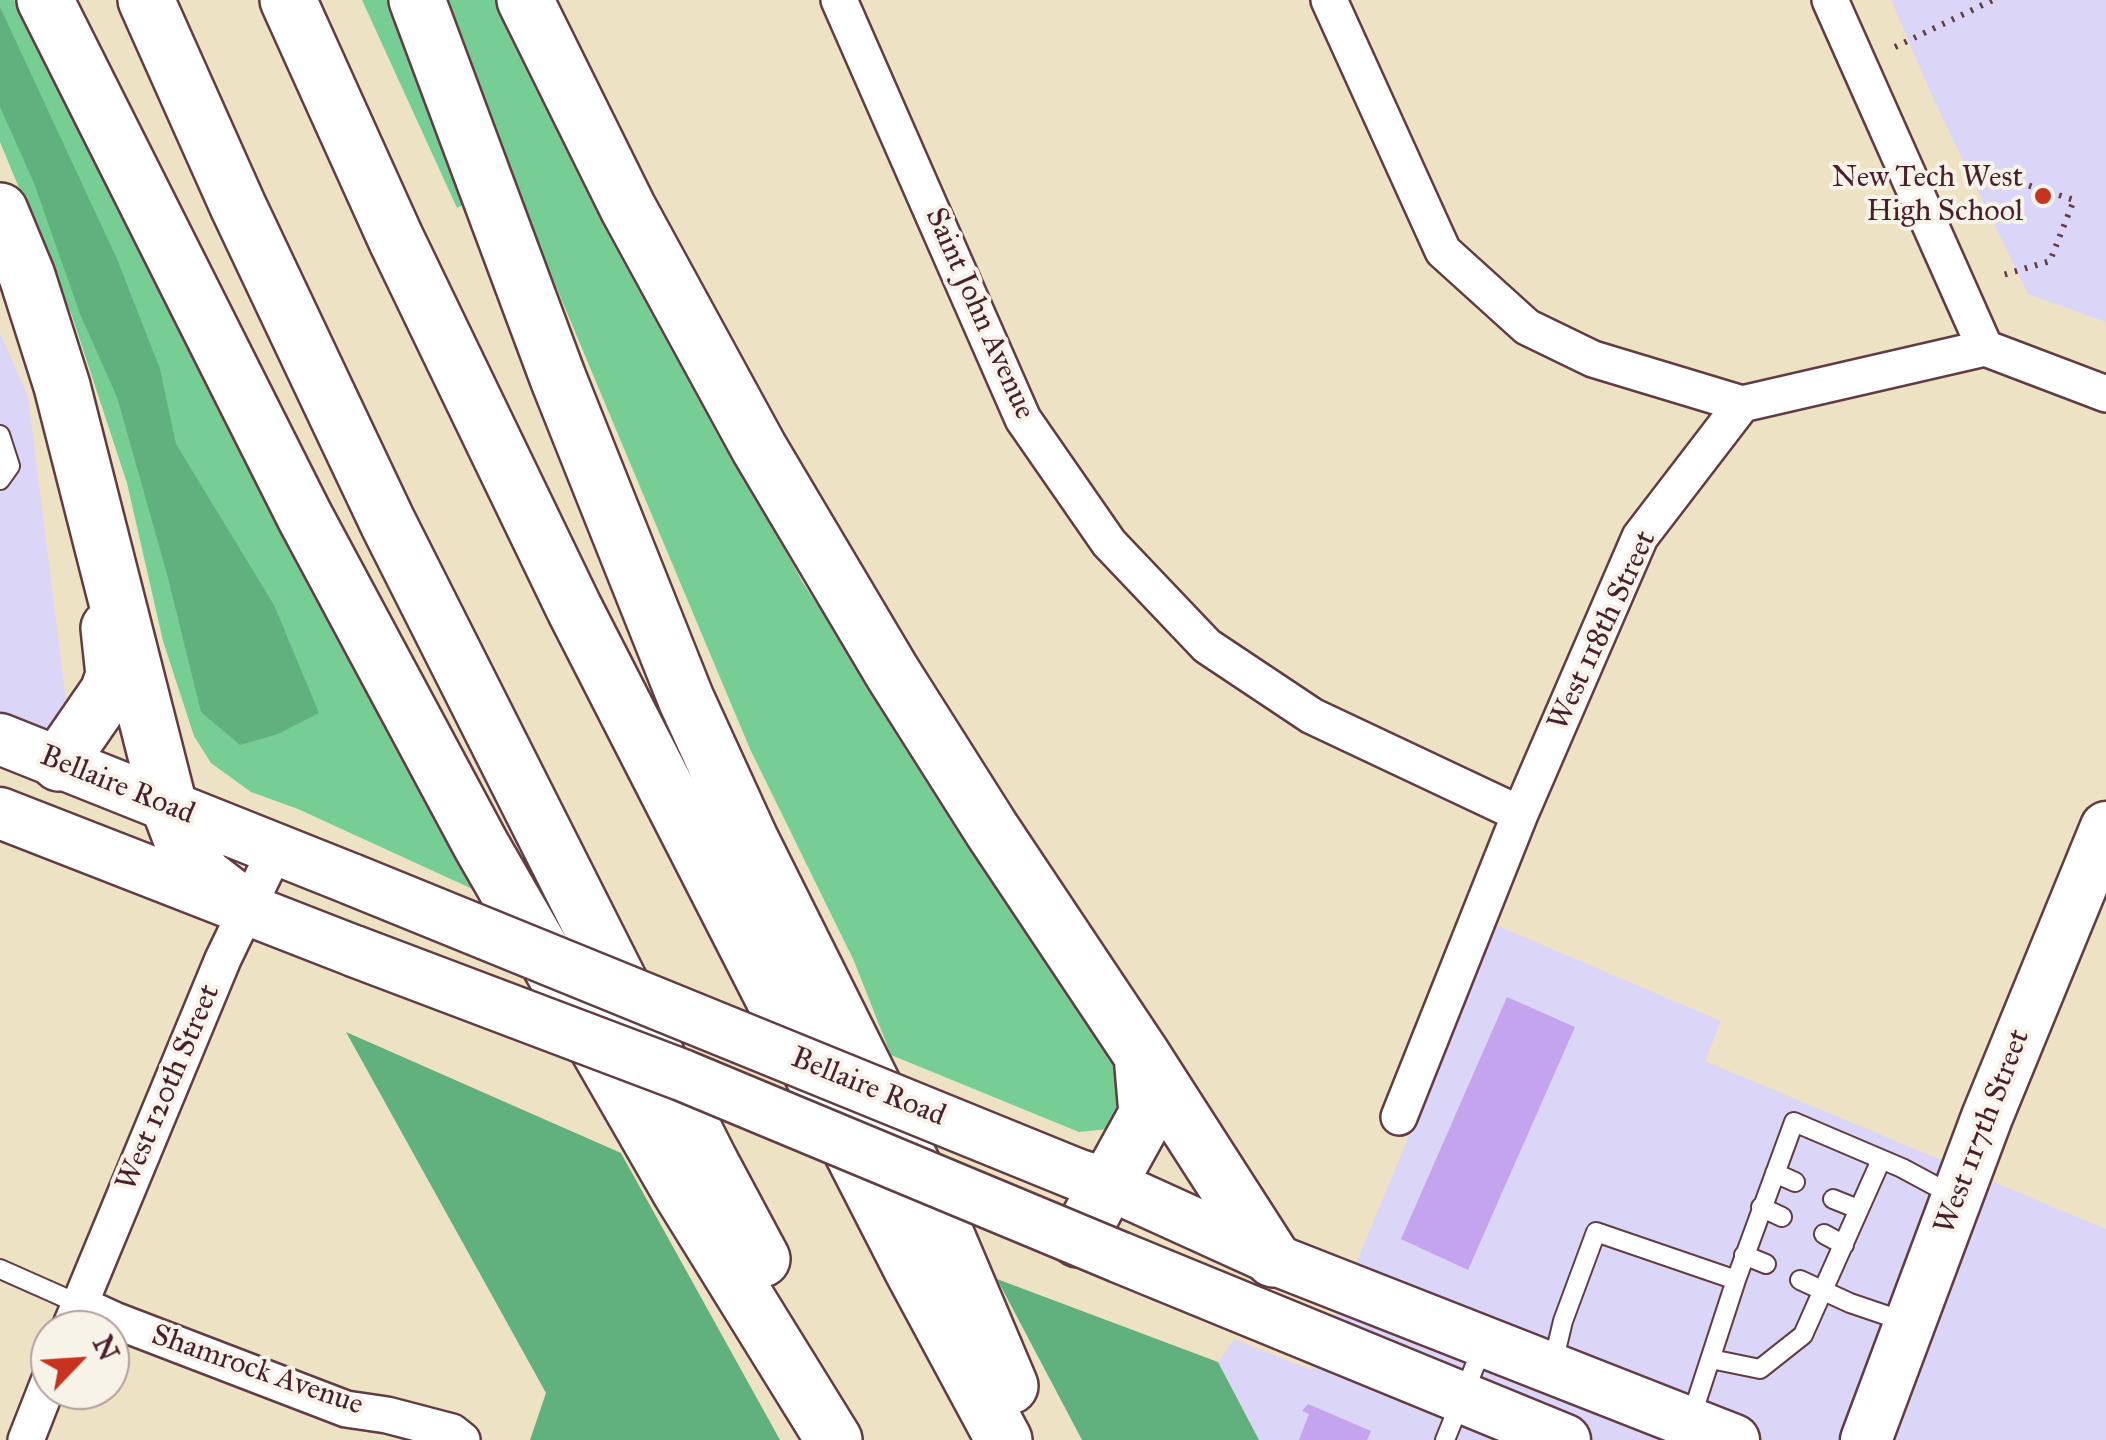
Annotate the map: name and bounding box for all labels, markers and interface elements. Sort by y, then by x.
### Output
place label: New Tech West High School [1832,161,2023,232]
marker: New Tech West High School [2032,185,2054,207]
street label: Saint John Avenue [916,203,1042,425]
street label: West 118th Street [1541,526,1665,736]
street label: Bellaire Road [35,739,199,833]
street label: West 120th Street [109,980,229,1196]
street label: West 117th Street [1928,1025,2038,1239]
street label: Bellaire Road [786,1041,950,1135]
north arrow [30,1310,130,1410]
street label: Shamrock Avenue [146,1318,368,1424]
text: N [85,1330,127,1366]

